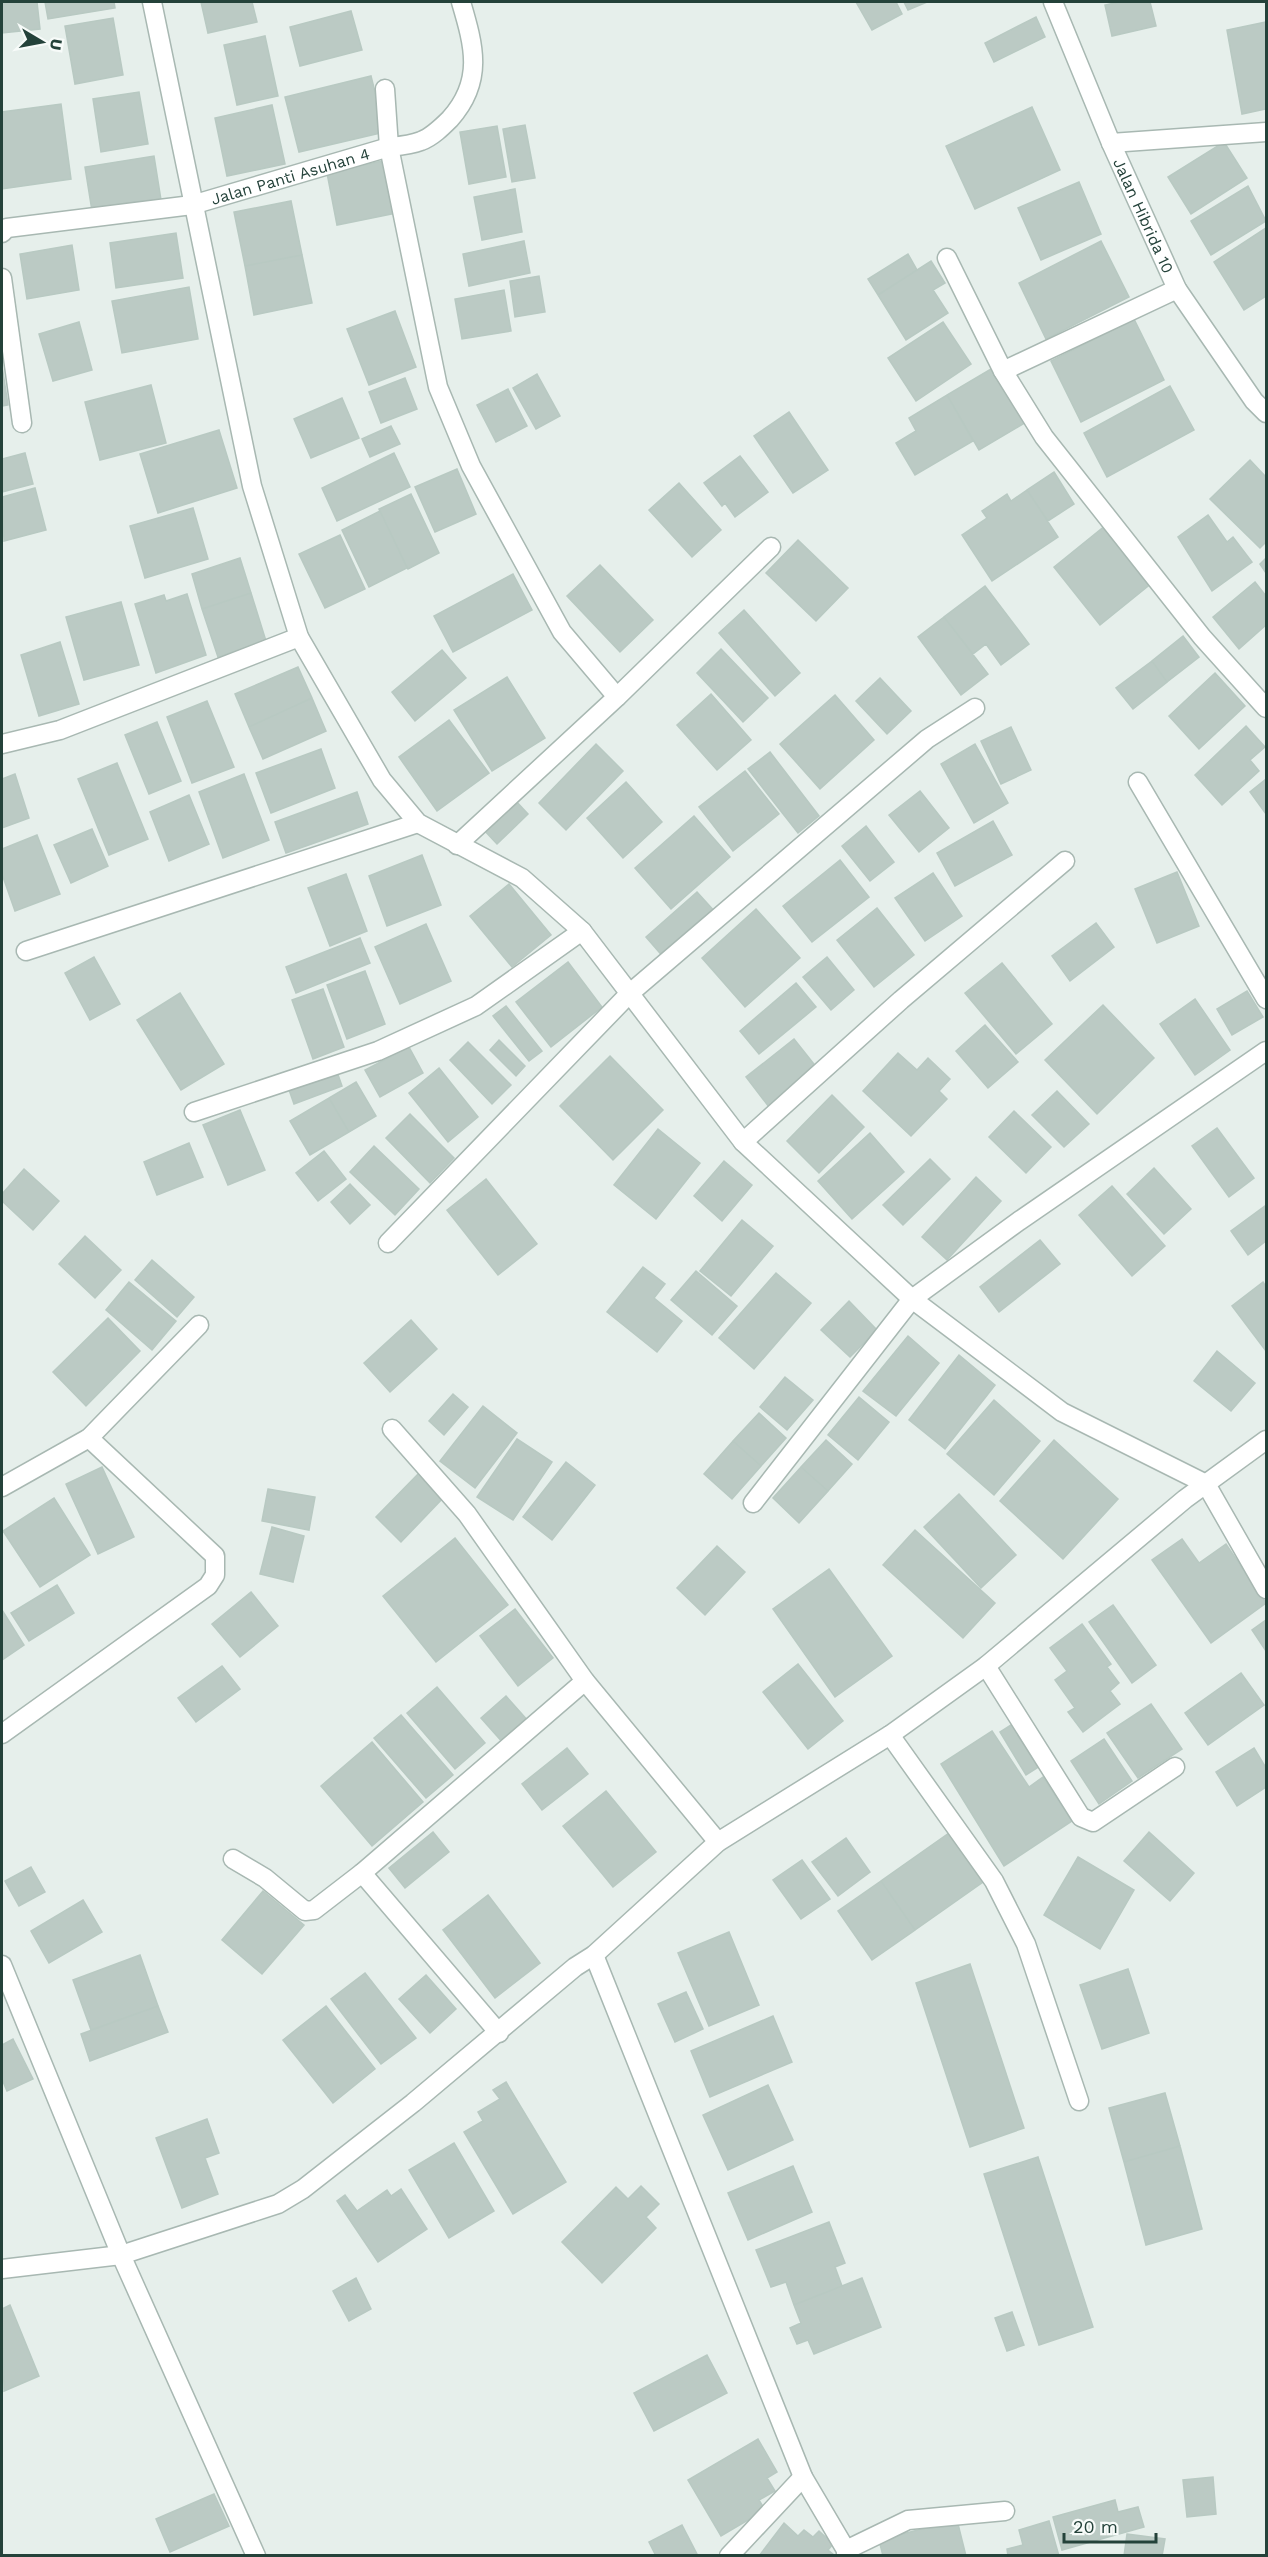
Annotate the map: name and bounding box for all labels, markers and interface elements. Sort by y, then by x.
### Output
north arrow [12,12,72,72]
text: U [46,37,67,52]
street label: Jalan Panti Asuhan 4 [209,144,372,209]
street label: Jalan Hibrida 10 [1109,155,1178,276]
scale bar [1064,2506,1156,2544]
text: 20 m [1073,2516,1118,2537]

